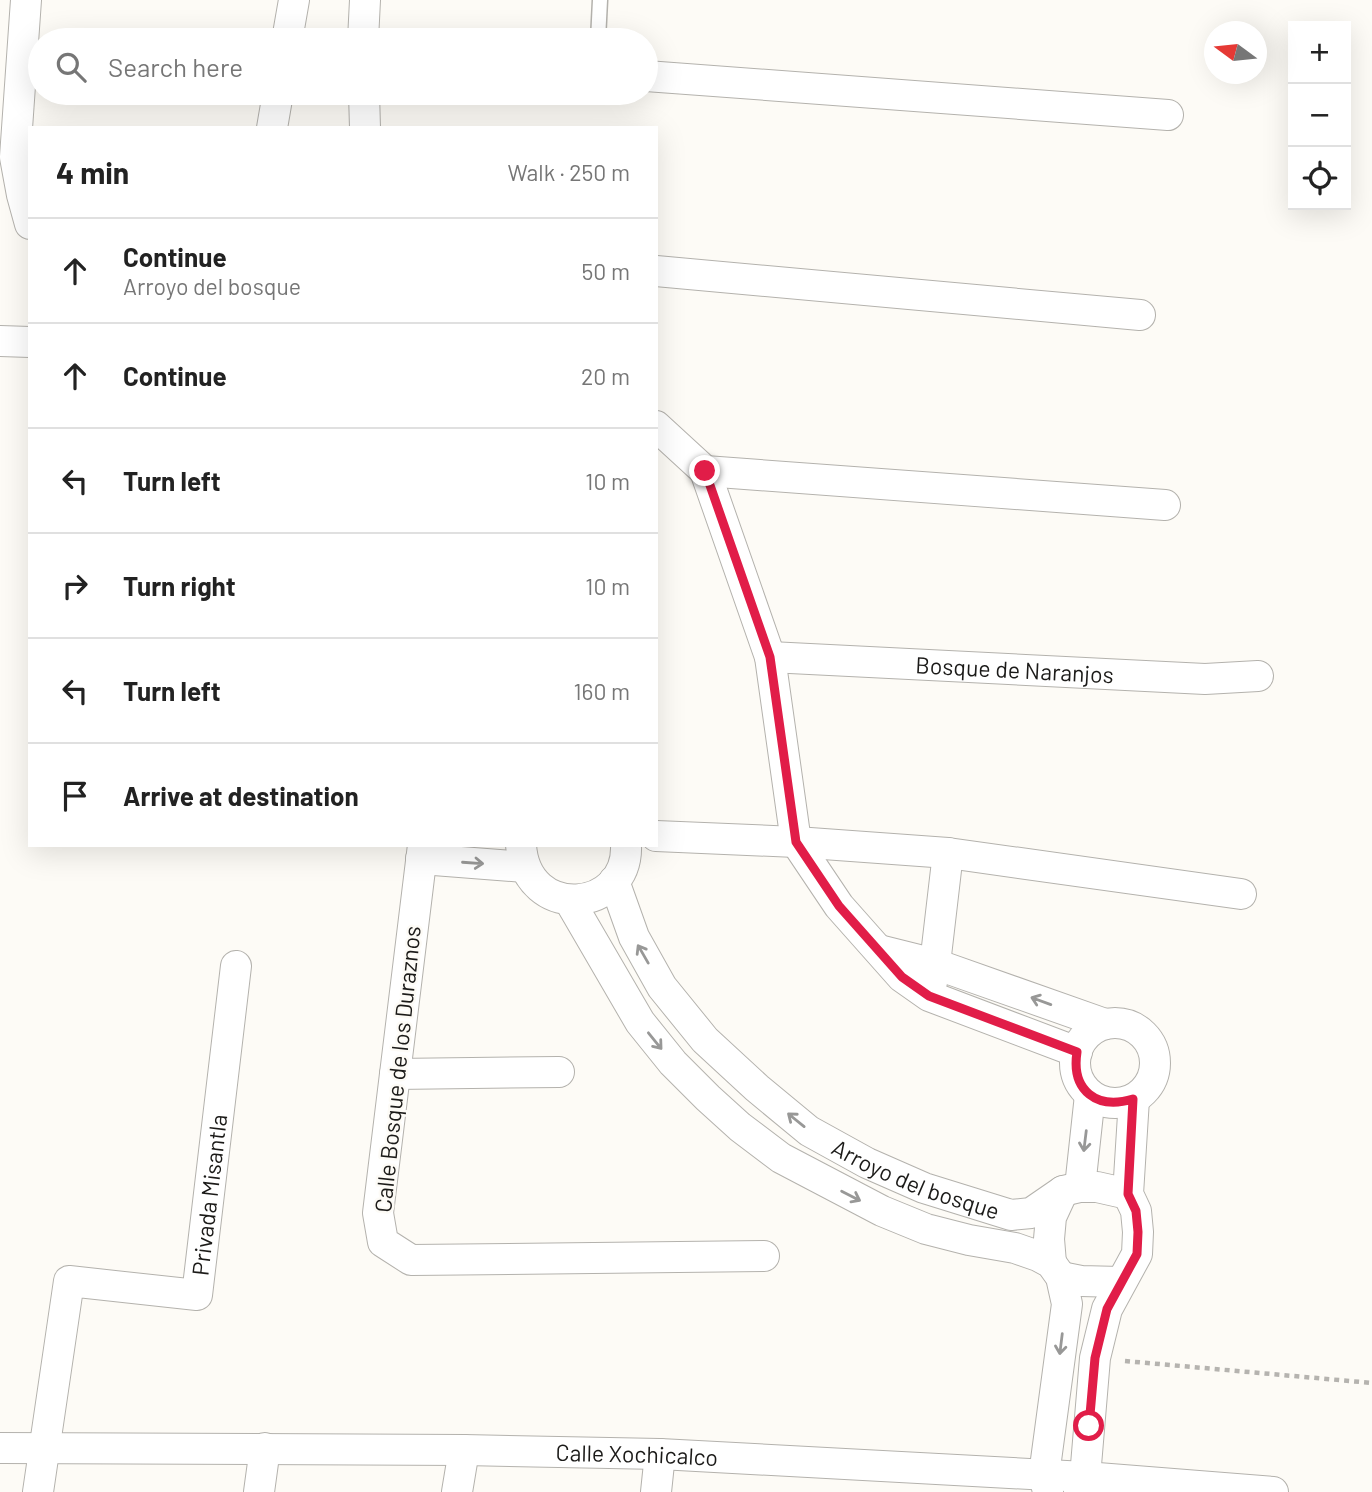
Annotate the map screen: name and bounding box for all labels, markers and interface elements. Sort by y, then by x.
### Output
north arrow [1204,21,1267,84]
map controls [1288,21,1351,210]
button: + [1288,21,1351,84]
search box [28,28,658,105]
icon: search [52,48,90,86]
text: Search here [108,51,243,82]
button: − [1288,84,1351,147]
button: locate [1288,147,1351,210]
text: 4 min [56,154,129,190]
text: Walk · 250 m [508,158,630,186]
text: Continue [123,241,227,272]
icon: ahead [56,252,94,290]
text: 50 m [582,257,630,285]
text: Arroyo del bosque [123,272,301,300]
icon: ahead [56,357,94,395]
text: Continue [123,360,227,391]
text: 20 m [581,362,630,390]
route end [689,455,720,486]
icon: left [56,462,94,500]
text: Turn left [123,465,221,496]
text: 10 m [585,467,630,495]
icon: right [56,567,94,605]
text: Turn right [123,570,236,601]
text: 10 m [585,572,630,600]
street label: Bosque de Naranjos [915,650,1115,688]
icon: left [56,672,94,710]
text: Turn left [123,675,221,706]
text: 160 m [573,677,630,705]
icon: arrive [56,777,94,815]
text: Arrive at destination [123,780,359,811]
one-way arrow [461,856,484,869]
street label: Calle Bosque de los Duraznos [368,924,426,1214]
one-way arrow [636,944,650,964]
one-way arrow [1030,994,1052,1006]
one-way arrow [648,1032,663,1050]
one-way arrow [787,1112,805,1128]
street label: Privada Misantla [185,1113,232,1277]
one-way arrow [1078,1129,1091,1152]
street label: Arroyo del bosque [827,1133,1003,1225]
one-way arrow [840,1189,861,1203]
one-way arrow [1055,1332,1068,1355]
route start [1073,1410,1104,1441]
street label: Calle Xochicalco [555,1438,719,1471]

